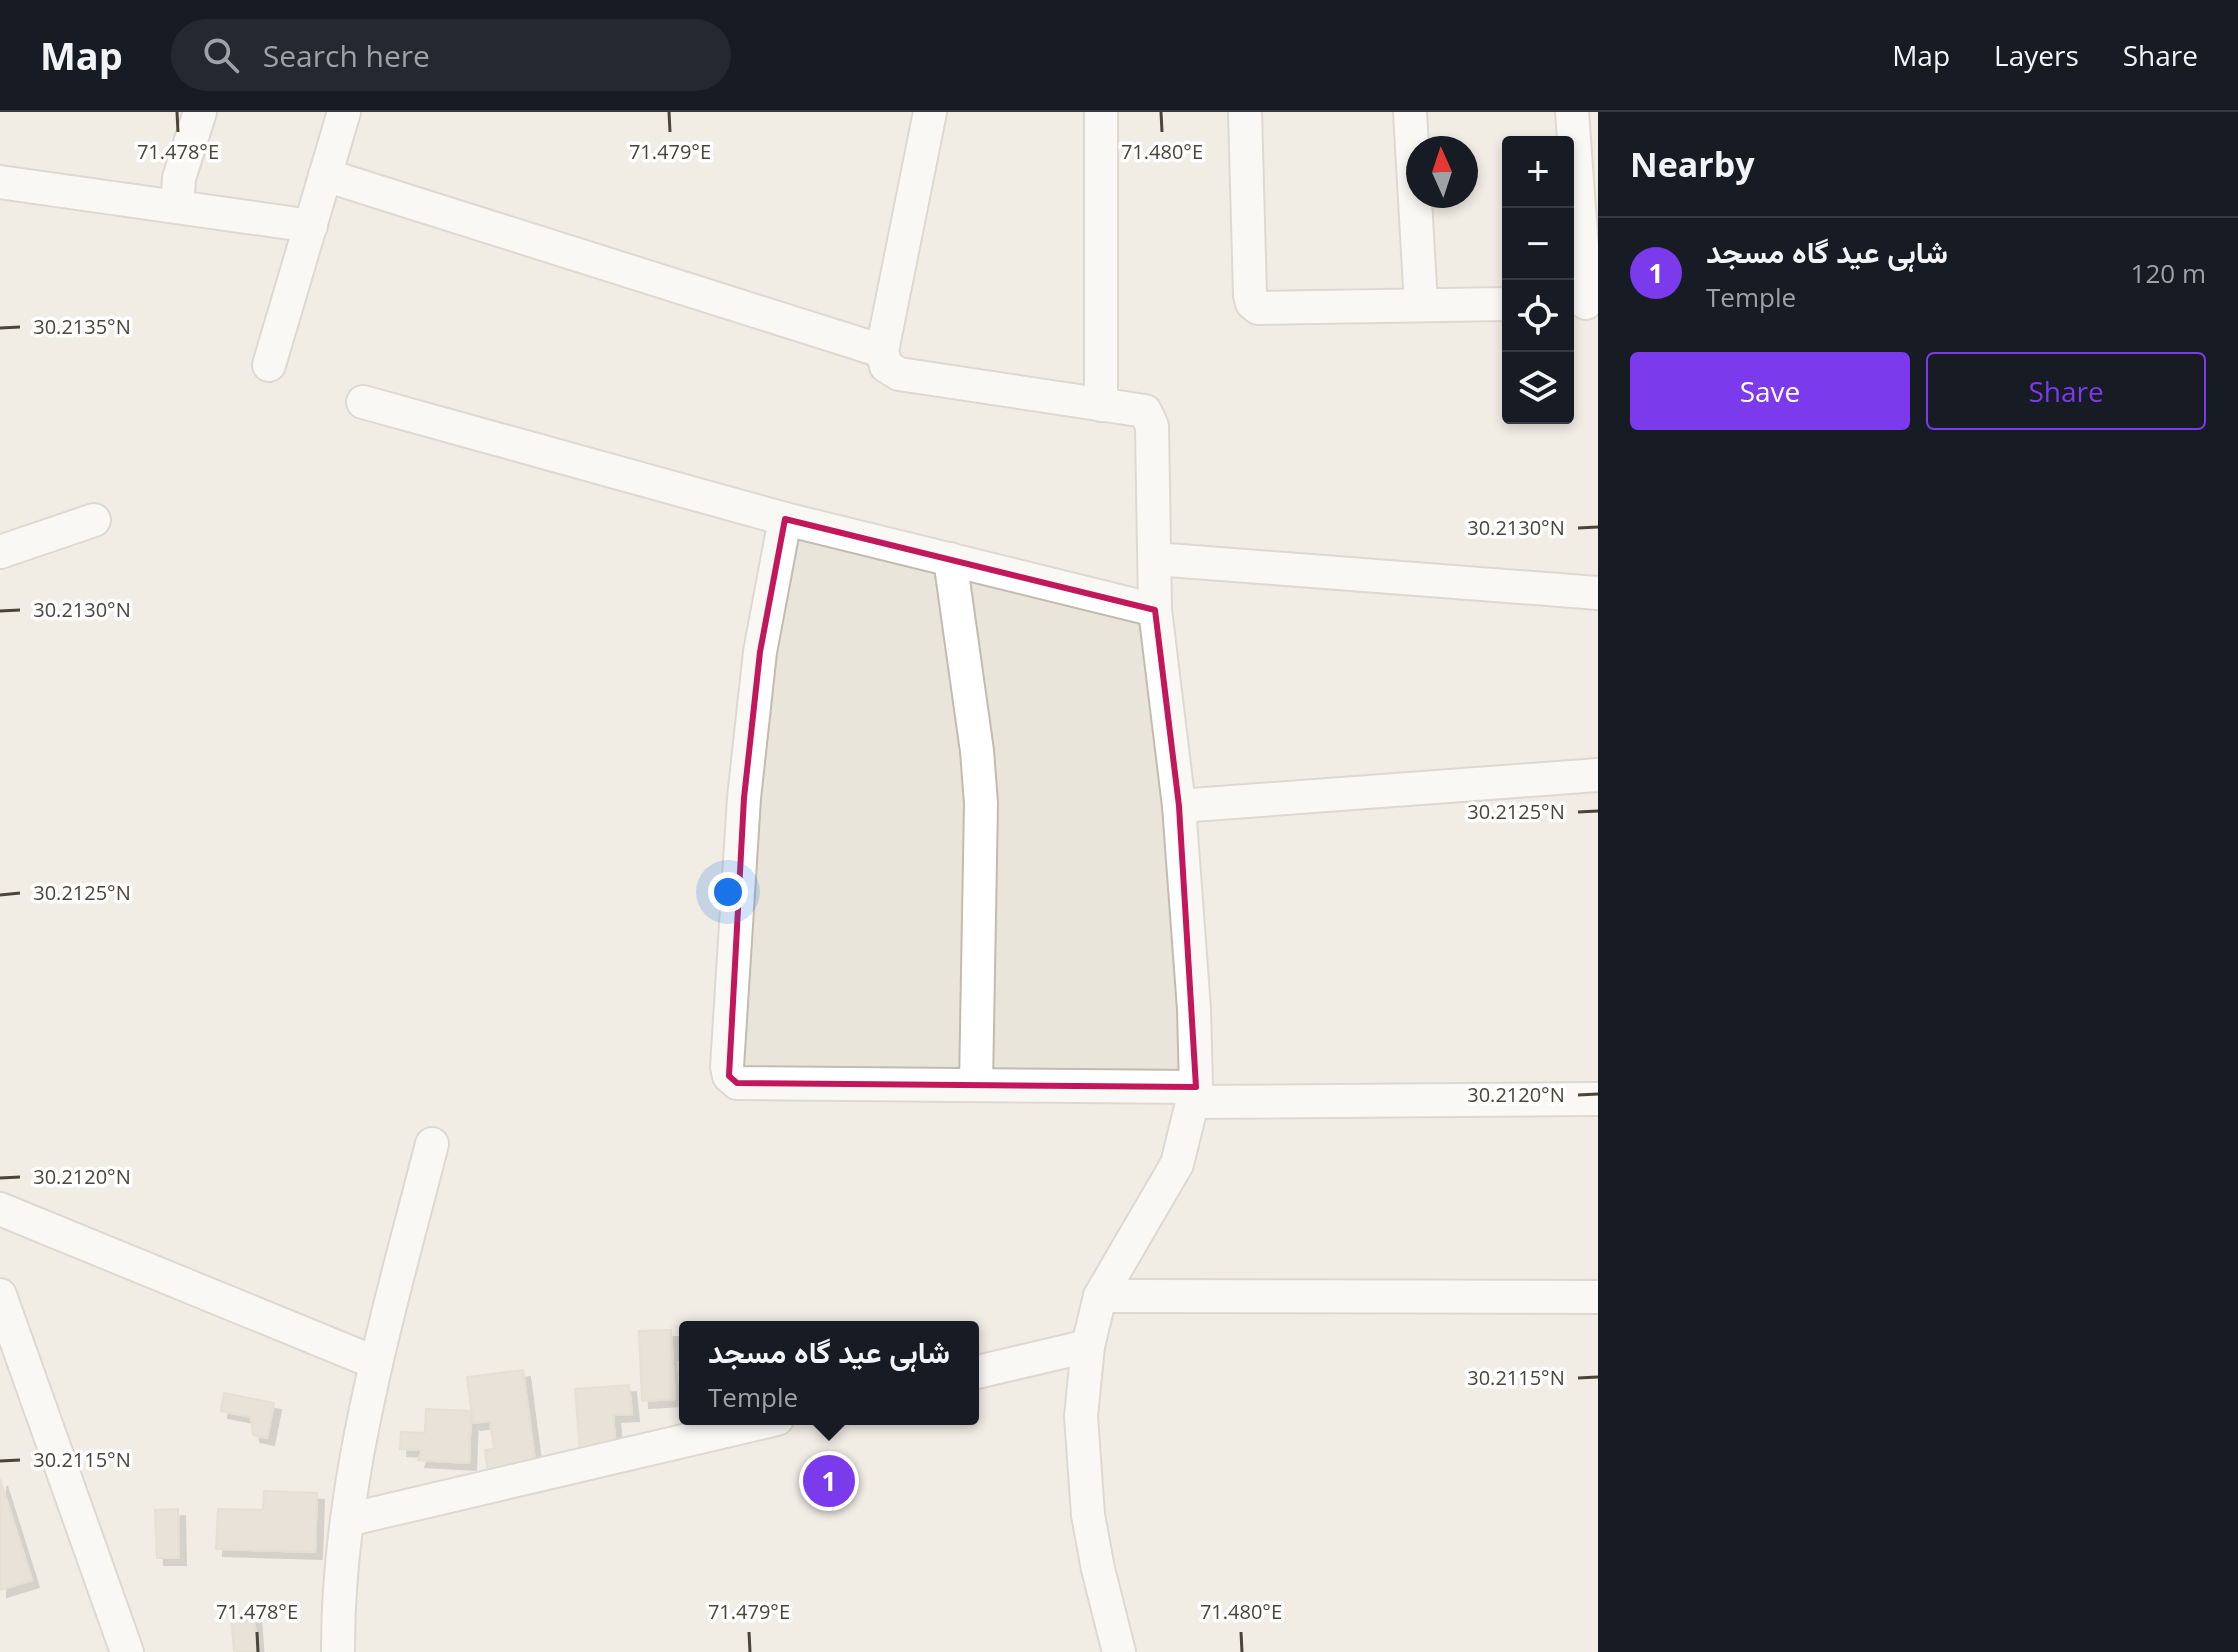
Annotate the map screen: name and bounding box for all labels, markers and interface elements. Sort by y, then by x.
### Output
search box [171,19,731,91]
text: Map [40,29,123,81]
icon: search [199,33,243,77]
text: Search here [263,35,430,76]
text: Map [1892,36,1950,74]
text: Layers [1994,36,2079,74]
text: Share [2123,36,2198,74]
north arrow [1406,136,1478,208]
map controls [1502,136,1574,424]
button: + [1502,136,1574,208]
text: 71.478°E [137,138,219,165]
text: 71.479°E [629,138,711,165]
text: 71.480°E [1121,138,1203,165]
text: Nearby [1630,141,1755,187]
button: − [1502,208,1574,280]
text: شاہی عید گاہ مسجد [1706,231,1948,272]
text: 1 [1649,255,1663,291]
text: 120 m [2131,255,2206,291]
text: Temple [1706,279,1796,315]
button: locate [1502,280,1574,352]
text: 30.2135°N [33,313,131,340]
button: layers [1502,352,1574,424]
button: Save [1630,352,1910,430]
button: Share [1926,352,2206,430]
text: 30.2130°N [1467,514,1565,541]
text: 30.2130°N [33,596,131,623]
text: 30.2125°N [1467,798,1565,825]
your location [708,872,748,912]
text: 30.2125°N [33,879,131,906]
text: 30.2120°N [1467,1081,1565,1108]
text: 30.2120°N [33,1163,131,1190]
popup [679,1321,979,1425]
text: شاہی عید گاہ مسجد [708,1331,950,1372]
text: 30.2115°N [1467,1364,1565,1391]
text: Temple [708,1379,798,1415]
text: 30.2115°N [33,1446,131,1473]
pin: 1 [803,1451,855,1511]
text: 71.478°E [216,1598,298,1625]
text: 71.479°E [708,1598,790,1625]
text: 71.480°E [1200,1598,1282,1625]

